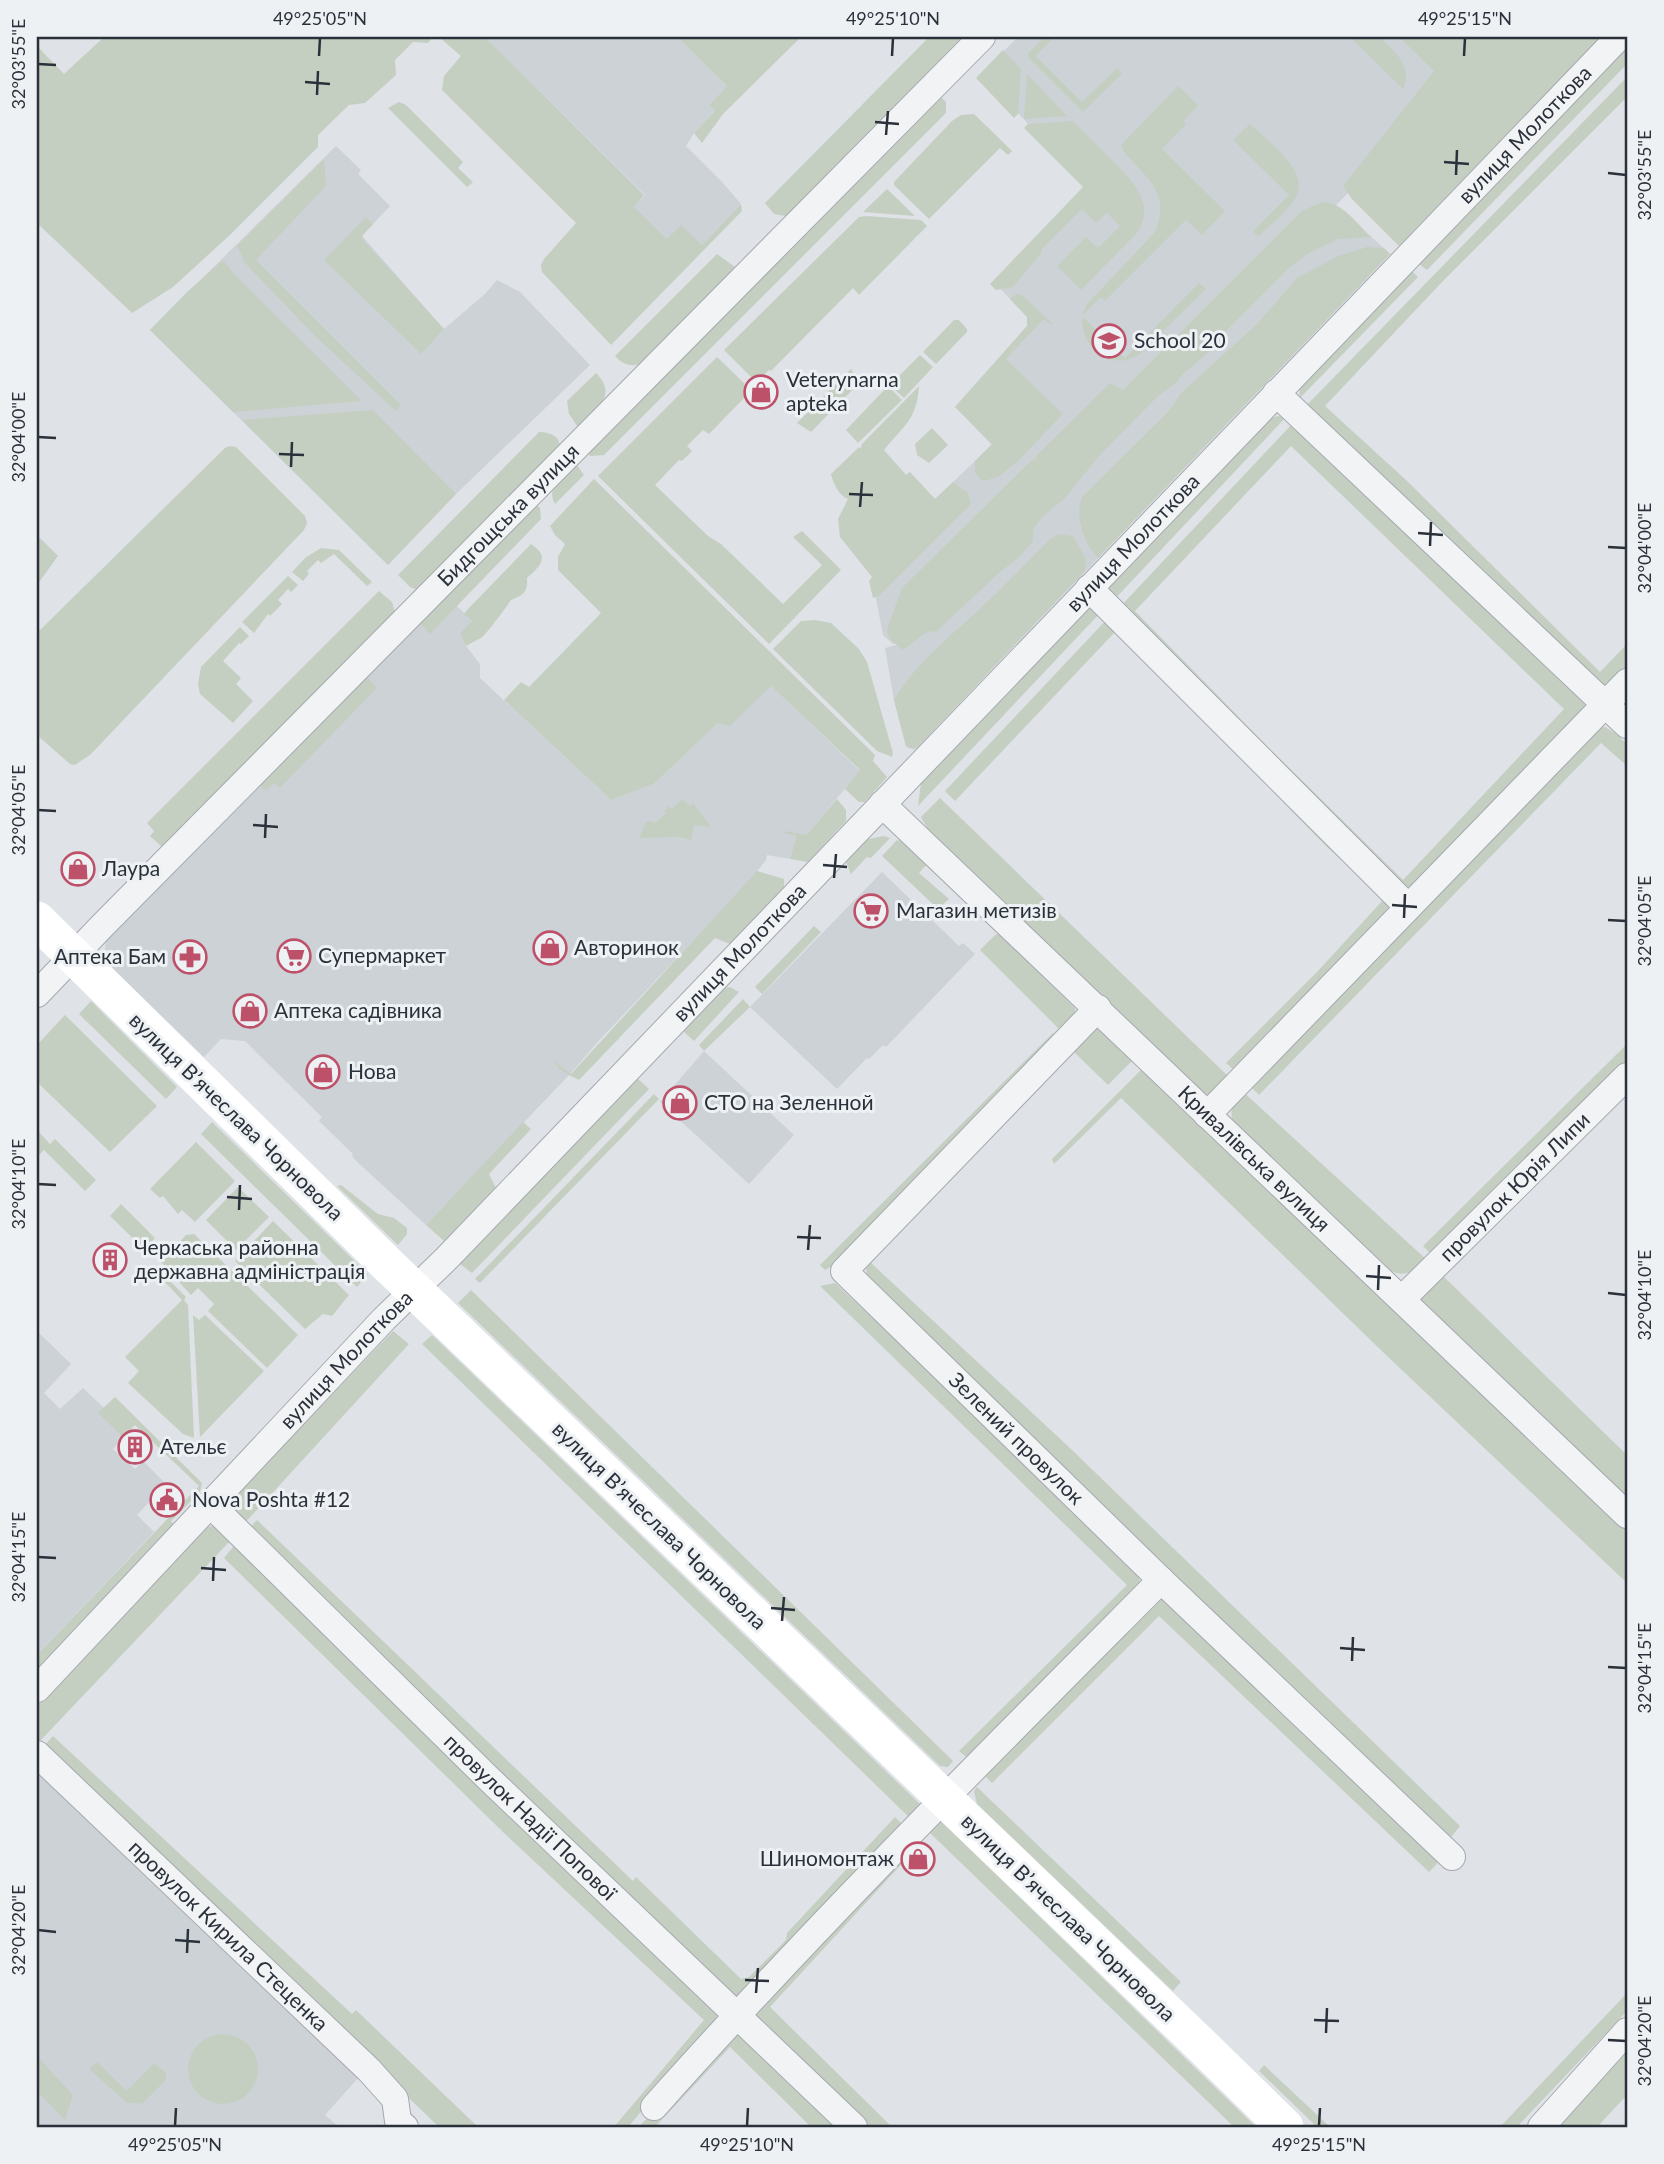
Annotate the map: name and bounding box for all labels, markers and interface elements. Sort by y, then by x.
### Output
text: 49°25'05"N [273,7,367,29]
text: 49°25'10"N [846,7,940,29]
text: 49°25'15"N [1418,7,1512,29]
text: 32°03'55"E [7,19,29,109]
street label: вулиця Молоткова [1452,60,1596,208]
text: 32°03'55"E [1633,130,1655,220]
school or university icon: School 20 [1090,322,1128,360]
place label: School 20 [1134,327,1226,352]
place label: Veterynarna apteka [786,366,899,415]
shop icon: Veterynarna apteka [742,373,780,411]
text: 32°04'00"E [7,392,29,482]
street label: Бидгощська вулиця [432,438,583,591]
street label: вулиця Молоткова [1060,468,1204,616]
text: 32°04'00"E [1633,503,1655,593]
text: 32°04'05"E [7,765,29,855]
shop icon: Лаура [59,850,97,888]
place label: Лаура [101,855,160,880]
text: 32°04'05"E [1633,876,1655,966]
street label: вулиця Молоткова [667,878,811,1026]
supermarket icon: Магазин метизів [852,892,890,930]
place label: Магазин метизів [896,897,1057,922]
shop icon: Авторинок [531,929,569,967]
place label: Авторинок [574,934,679,959]
supermarket icon: Супермаркет [275,937,313,975]
pharmacy icon: Аптека Бам [171,938,209,976]
place label: Супермаркет [318,942,447,967]
place label: Аптека Бам [54,943,166,968]
shop icon: Аптека садівника [231,992,269,1030]
place label: Аптека садівника [274,997,442,1022]
street label: вулиця Вʼячеслава Чорновола [125,1007,349,1225]
shop icon: Нова [304,1053,342,1091]
place label: Нова [348,1058,396,1083]
street label: Кривалівська вулиця [1174,1079,1336,1236]
shop icon: СТО на Зеленной [661,1084,699,1122]
place label: СТО на Зеленной [704,1089,874,1114]
street label: провулок Юрія Липи [1434,1106,1594,1266]
text: 32°04'10"E [7,1139,29,1229]
place label: Черкаська районна державна адміністрація [134,1234,365,1283]
building icon: Черкаська районна державна адміністрація [91,1241,129,1279]
text: 32°04'10"E [1633,1250,1655,1340]
street label: вулиця Молоткова [274,1284,417,1433]
street label: Зелений провулок [945,1366,1090,1509]
street label: вулиця Вʼячеслава Чорновола [548,1416,772,1634]
building icon: Ательє [116,1428,154,1466]
place label: Ательє [160,1433,227,1458]
public building icon: Nova Poshta #12 [148,1481,186,1519]
place label: Nova Poshta #12 [192,1486,350,1511]
text: 32°04'15"E [7,1512,29,1602]
text: 32°04'15"E [1633,1623,1655,1713]
street label: провулок Надії Попової [440,1728,623,1905]
street label: вулиця Вʼячеслава Чорновола [957,1808,1181,2026]
street label: провулок Кирила Стеценка [124,1834,334,2036]
shop icon: Шиномонтаж [899,1840,937,1878]
place label: Шиномонтаж [760,1845,894,1870]
text: 32°04'20"E [7,1885,29,1975]
text: 32°04'20"E [1633,1996,1655,2086]
text: 49°25'05"N [128,2133,222,2155]
text: 49°25'10"N [700,2133,794,2155]
text: 49°25'15"N [1272,2133,1366,2155]

